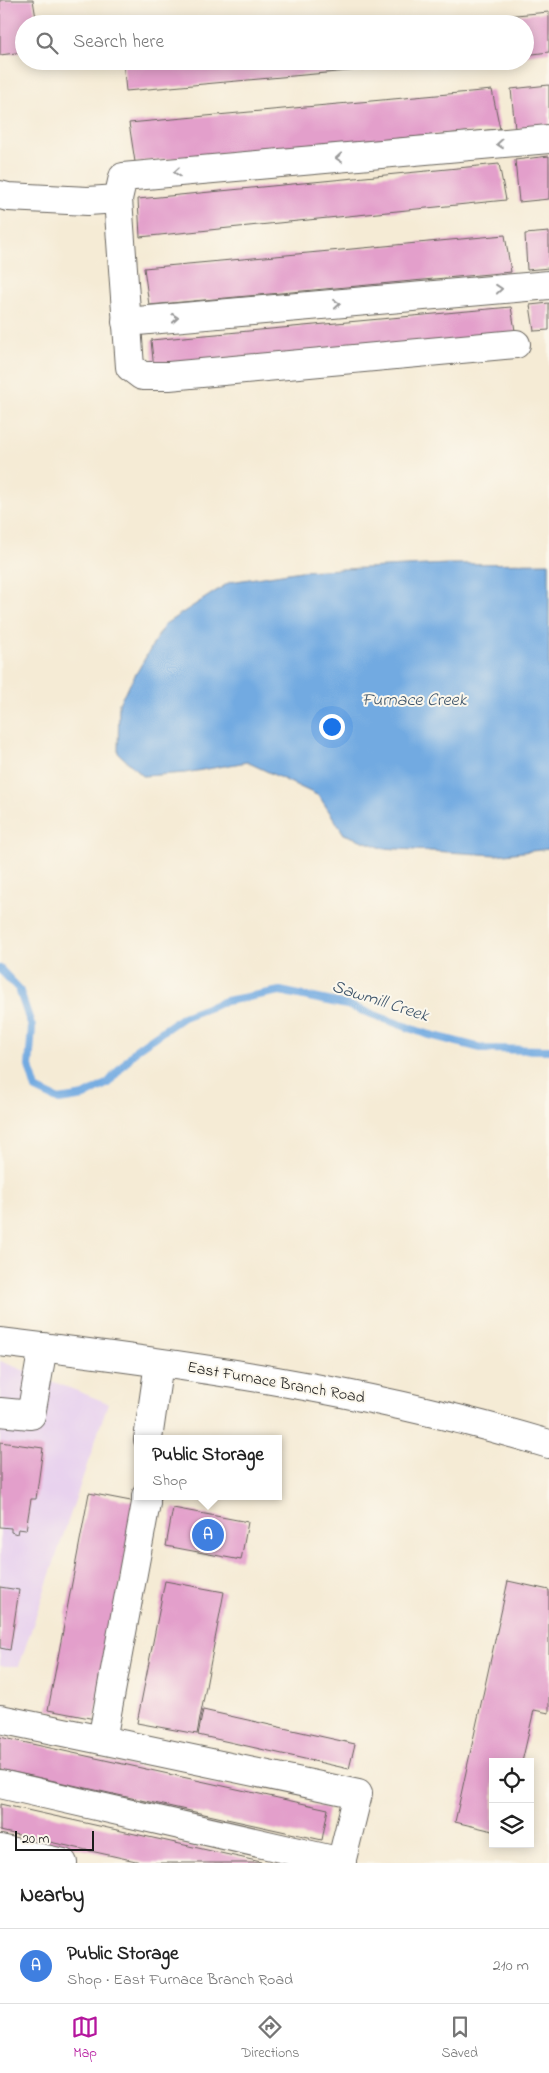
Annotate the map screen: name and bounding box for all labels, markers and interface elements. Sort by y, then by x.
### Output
search box [15,15,534,70]
icon: search [33,29,61,57]
text: Search here [73,29,164,56]
one-way arrow [496,138,504,149]
one-way arrow [334,152,342,163]
one-way arrow [172,167,180,178]
one-way arrow [495,284,503,295]
one-way arrow [333,298,341,309]
one-way arrow [171,313,179,324]
water label: Furnace Creek [362,688,468,714]
your location [319,714,345,740]
water label: Sawmill Creek [328,974,433,1030]
street label: East Furnace Branch Road [185,1356,367,1410]
popup [134,1435,282,1500]
text: Public Storage [152,1442,264,1469]
text: Shop [152,1469,187,1493]
pin: A [192,1516,224,1554]
map controls [489,1758,534,1848]
button: locate [489,1758,534,1803]
button: layers [489,1803,534,1848]
scale bar [15,1828,94,1851]
text: 20 m [22,1829,49,1850]
text: Nearby [20,1881,84,1911]
text: Public Storage [67,1941,179,1968]
text: A [31,1954,41,1978]
text: 210 m [493,1954,529,1978]
text: Shop · East Furnace Branch Road [67,1968,293,1992]
tab: Map [71,2013,99,2064]
tab: Directions [241,2013,299,2064]
tab: Saved [441,2013,478,2064]

